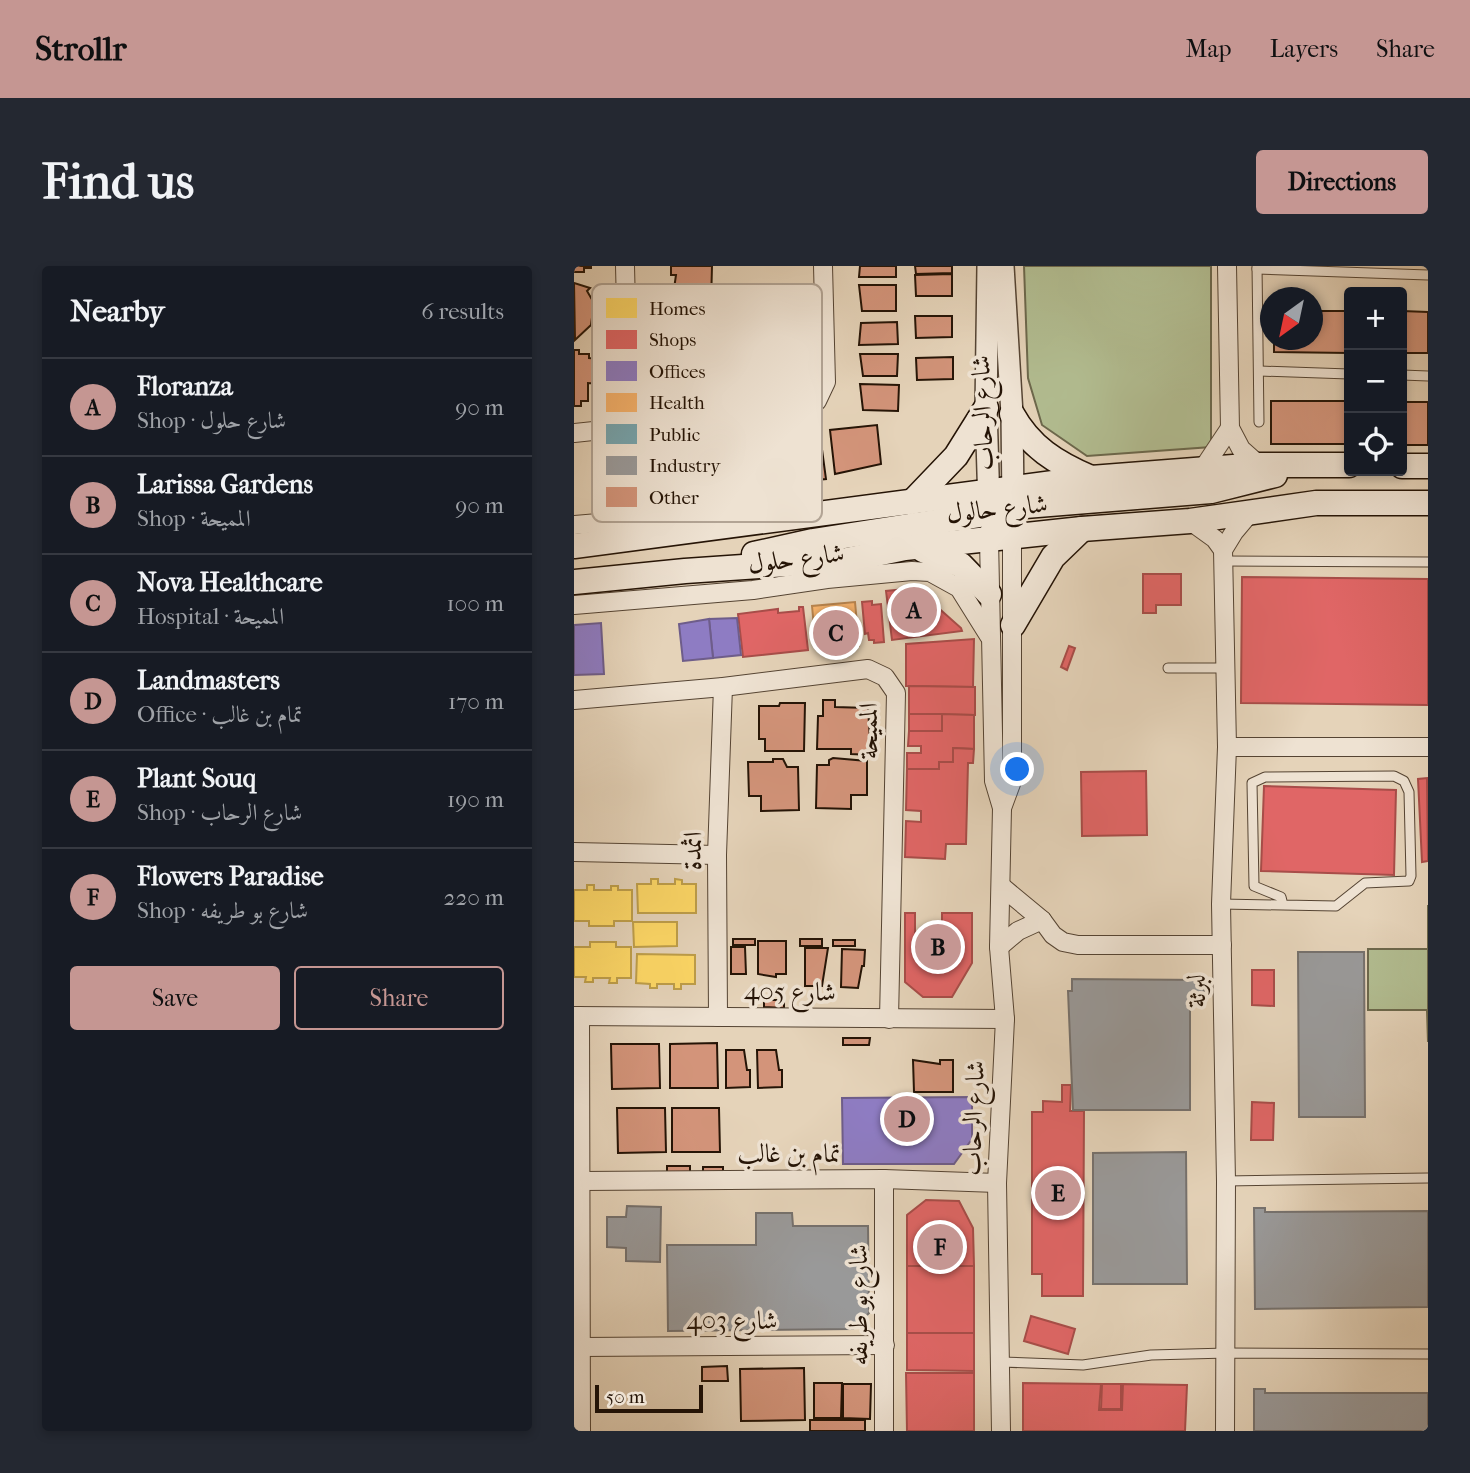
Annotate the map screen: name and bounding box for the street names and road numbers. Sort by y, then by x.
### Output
street label: شارع الرحاب [965,355,1006,471]
street label: شارع حالول [945,488,1050,535]
street label: شارع حلول [746,537,847,586]
street label: المميحة [853,703,884,760]
street label: اثمدة [677,831,708,871]
street label: لبرثة [1181,974,1212,1008]
street label: شارع 405 [744,975,836,1014]
street label: شارع الرحاب [956,1060,997,1176]
street label: تمام بن غالب [737,1138,841,1176]
street label: شارع بو طريفه [843,1244,880,1366]
street label: شارع 403 [686,1305,778,1342]

